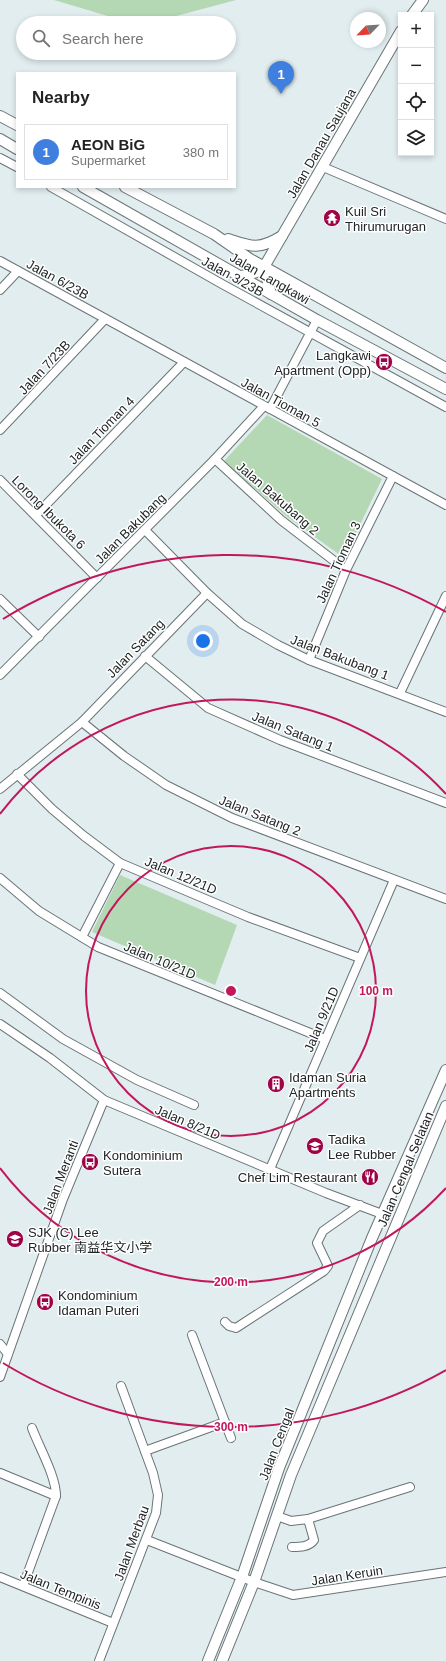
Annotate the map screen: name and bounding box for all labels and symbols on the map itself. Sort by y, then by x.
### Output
north arrow [350,12,386,48]
pin: 1 [268,61,294,94]
street label: Jalan Danau Saujana [284,85,359,201]
place label: Kuil Sri Thirumurugan [345,204,426,234]
temple icon: Kuil Sri Thirumurugan [322,208,342,228]
street label: Jalan Langkawi [227,250,312,307]
street label: Jalan 3/23B [199,253,266,300]
street label: Jalan 6/23B [24,256,91,303]
street label: Jalan 7/23B [15,337,73,398]
place label: Langkawi Apartment (Opp) [274,348,371,378]
bus stop icon: Langkawi Apartment (Opp) [374,352,394,372]
street label: Jalan Tioman 5 [239,375,323,430]
street label: Jalan Tioman 4 [65,393,137,467]
street label: Jalan Bakubang 2 [233,459,322,538]
street label: Lorong Ibukota 6 [9,473,88,552]
street label: Jalan Bakubang [92,490,169,567]
street label: Jalan Tioman 3 [313,519,364,605]
street label: Jalan Satang [104,616,167,681]
your location [193,631,213,651]
street label: Jalan Bakubang 1 [289,632,391,683]
street label: Jalan Satang 1 [250,708,336,755]
street label: Jalan Satang 2 [217,792,303,839]
street label: Jalan 12/21D [143,854,219,897]
street label: Jalan 10/21D [122,939,198,982]
centre of rings [224,984,238,998]
street label: Jalan 9/21D [301,984,342,1054]
text: 100 m [359,984,393,998]
place label: Idaman Suria Apartments [289,1070,367,1100]
building icon: Idaman Suria Apartments [266,1074,286,1094]
street label: Jalan 8/21D [153,1102,223,1143]
street label: Jalan Cengal Selatan [374,1109,437,1229]
place label: Tadika Lee Rubber [328,1132,397,1162]
school or university icon: Tadika Lee Rubber [305,1136,325,1156]
street label: Jalan Meranti [39,1138,81,1216]
place label: Kondominium Sutera [103,1148,183,1178]
bus stop icon: Kondominium Sutera [80,1152,100,1172]
restaurant icon: Chef Lim Restaurant [360,1167,380,1187]
place label: Chef Lim Restaurant [238,1170,357,1185]
place label: SJK (C) Lee Rubber 南益华文小学 [28,1225,152,1255]
school or university icon: SJK (C) Lee Rubber 南益华文小学 [5,1229,25,1249]
text: 200 m [214,1275,248,1289]
place label: Kondominium Idaman Puteri [58,1288,139,1318]
bus stop icon: Kondominium Idaman Puteri [35,1292,55,1312]
street label: Jalan Cengal [256,1406,297,1482]
text: 300 m [214,1420,248,1434]
street label: Jalan Merbau [111,1504,152,1583]
street label: Jalan Keruin [310,1562,384,1589]
street label: Jalan Tempinis [18,1566,104,1613]

